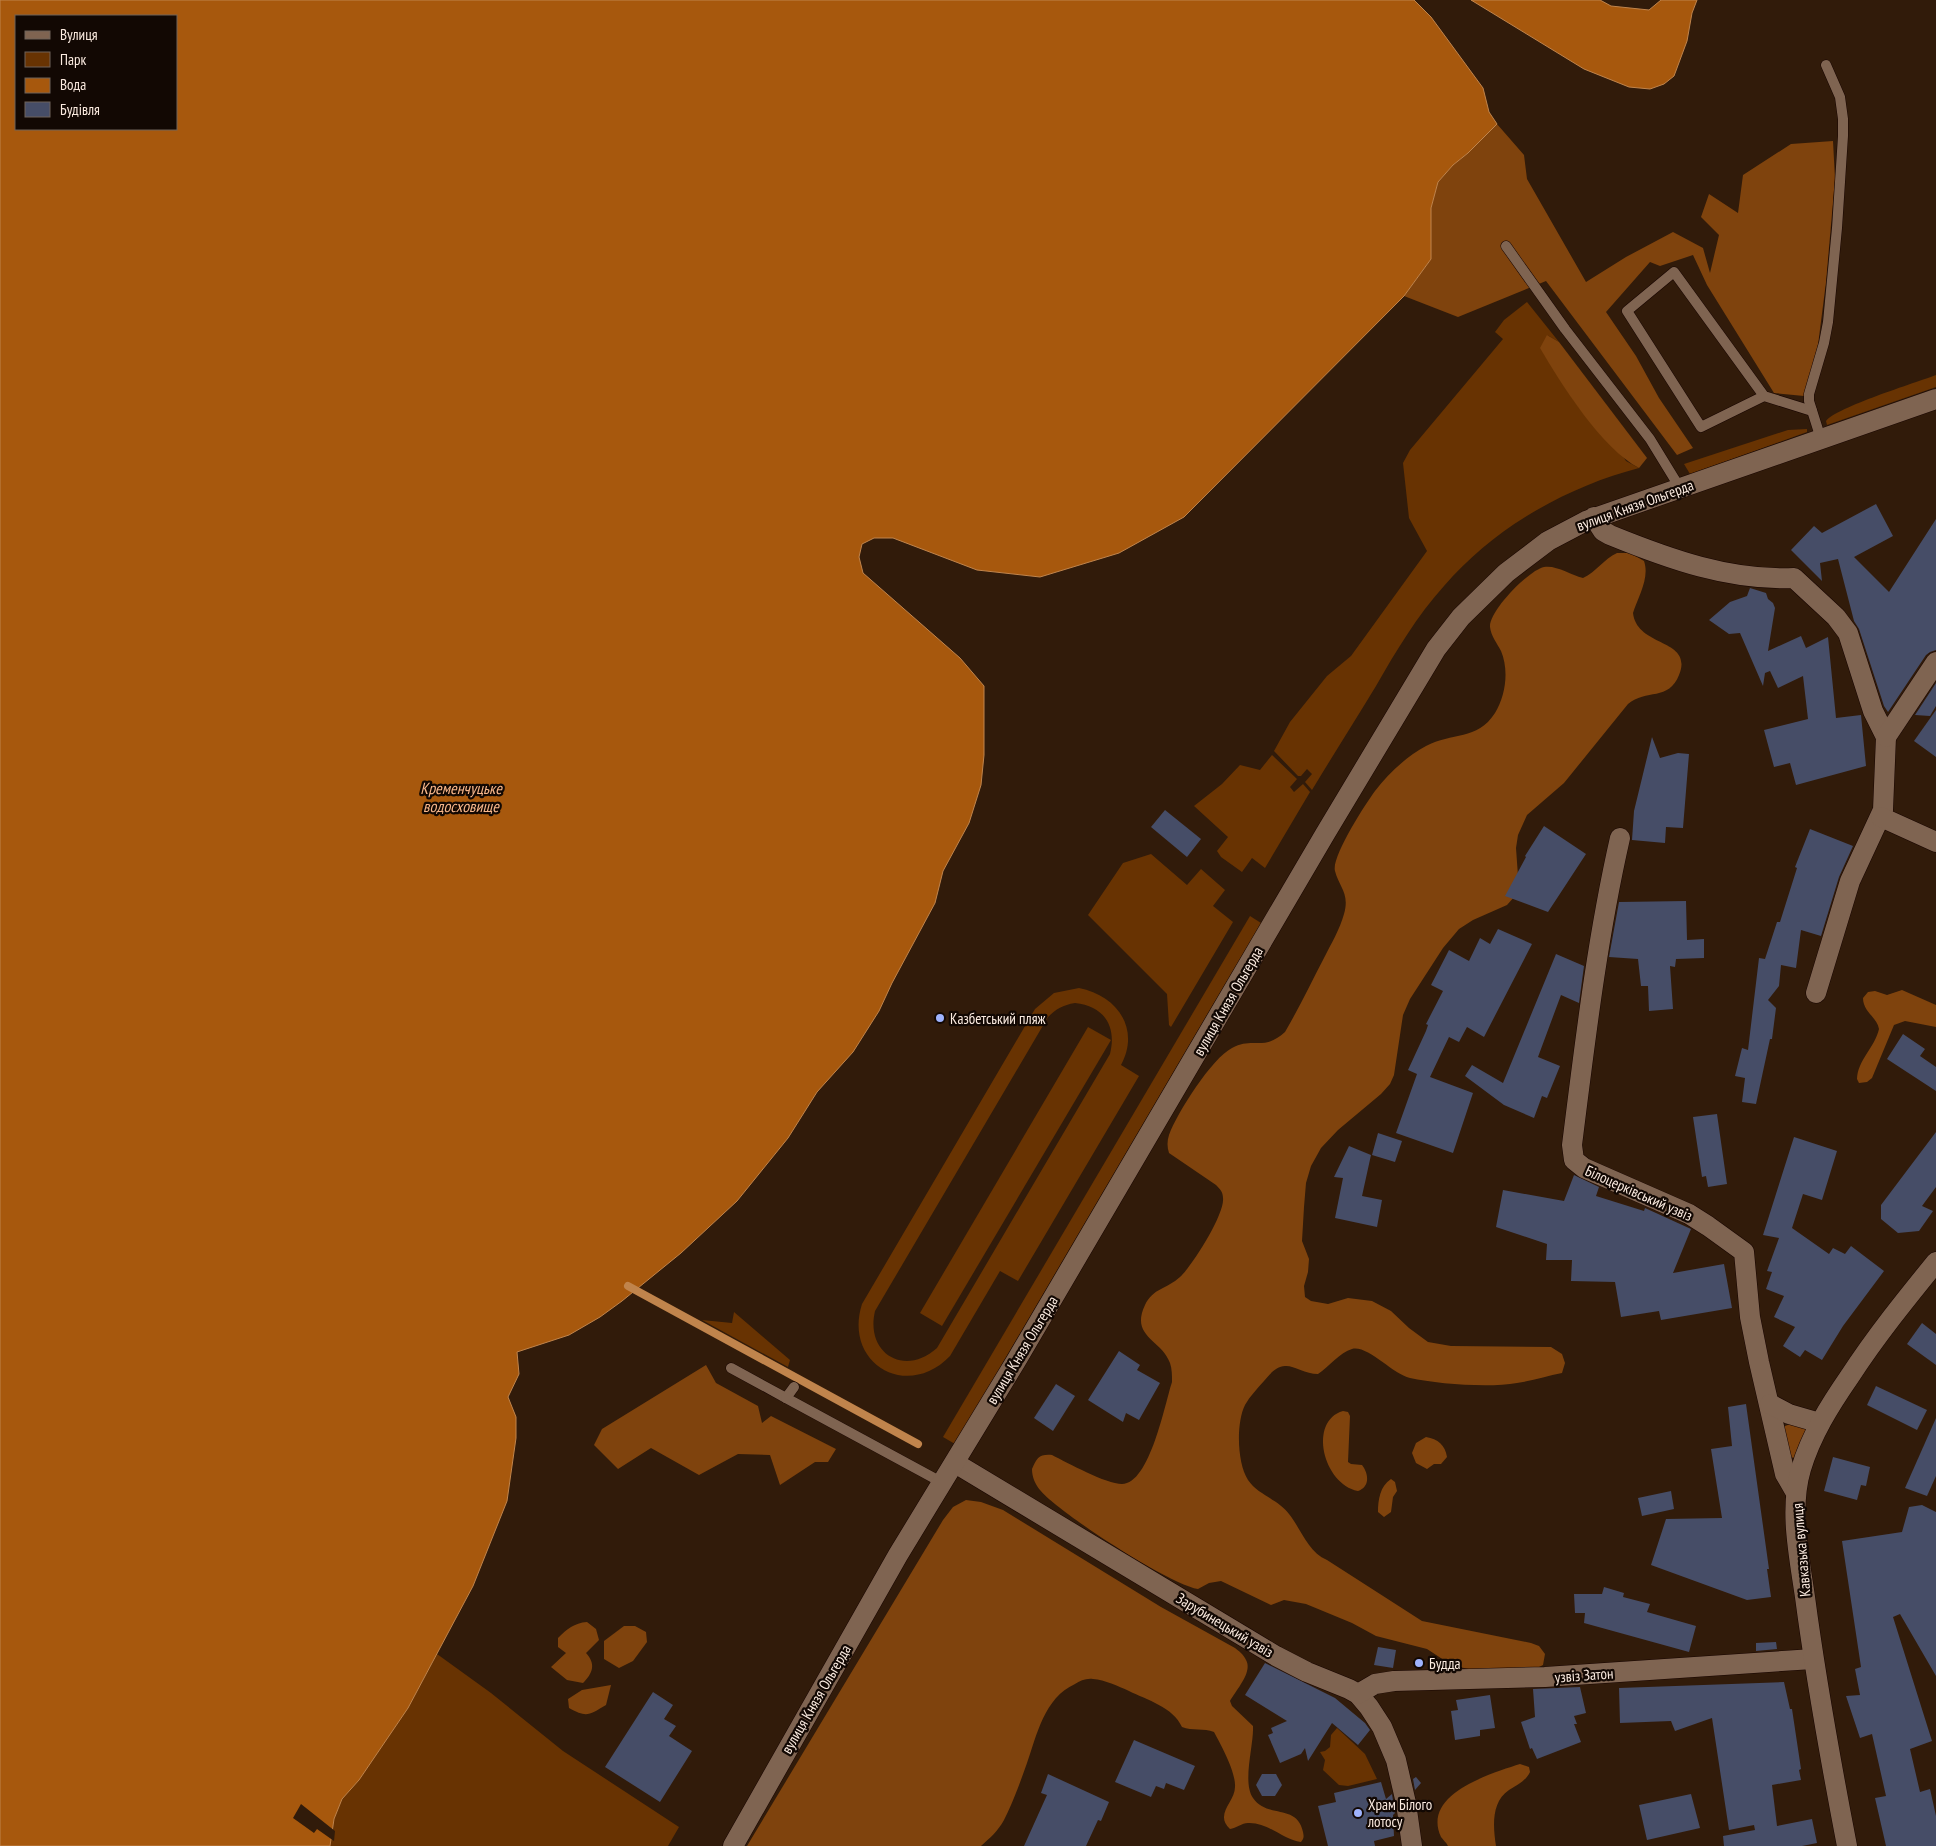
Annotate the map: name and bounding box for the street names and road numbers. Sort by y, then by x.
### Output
street label: вулиця Князя Ольгерда [1574,475,1696,535]
street label: вулиця Князя Ольгерда [1189,943,1267,1059]
street label: Білоцерківський узвіз [1582,1161,1696,1225]
street label: вулиця Князя Ольгерда [982,1292,1062,1408]
street label: Кавказька вулиця [1787,1502,1815,1598]
street label: Зарубинецький узвіз [1173,1588,1277,1662]
street label: вулиця Князя Ольгерда [777,1641,855,1757]
street label: узвіз Затон [1554,1663,1614,1687]

